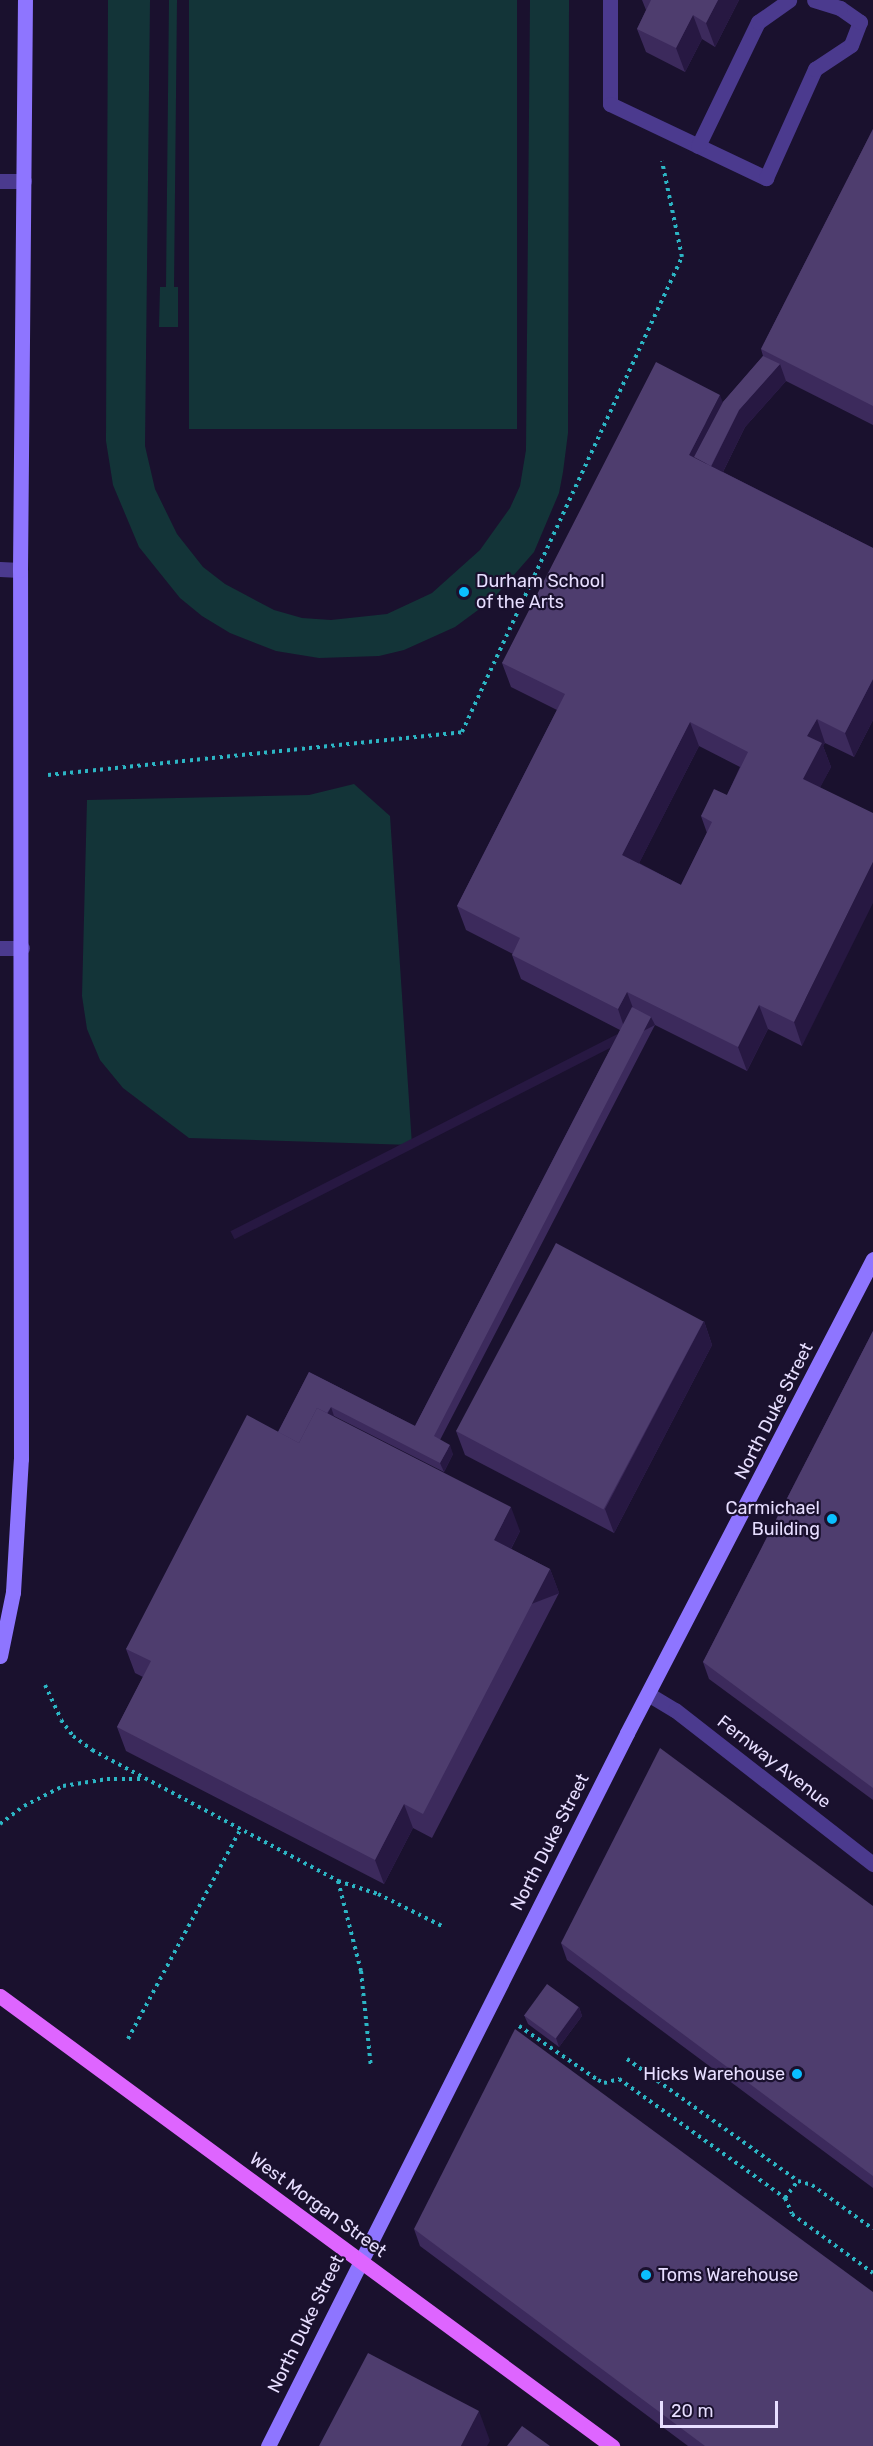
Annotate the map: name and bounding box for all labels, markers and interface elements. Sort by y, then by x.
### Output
place label: Durham School of the Arts [476,571,605,614]
marker: Durham School of the Arts [457,585,471,599]
street label: North Duke Street [730,1339,818,1483]
place label: Carmichael Building [726,1498,820,1540]
marker: Carmichael Building [825,1512,839,1526]
street label: Fernway Avenue [712,1711,836,1813]
street label: North Duke Street [506,1770,594,1914]
place label: Hicks Warehouse [643,2063,785,2085]
marker: Hicks Warehouse [790,2067,804,2081]
street label: West Morgan Street [245,2148,391,2262]
street label: North Duke Street [263,2252,349,2396]
place label: Toms Warehouse [658,2264,799,2286]
marker: Toms Warehouse [639,2268,653,2282]
scale bar [663,2389,782,2427]
text: 20 m [671,2400,713,2422]

